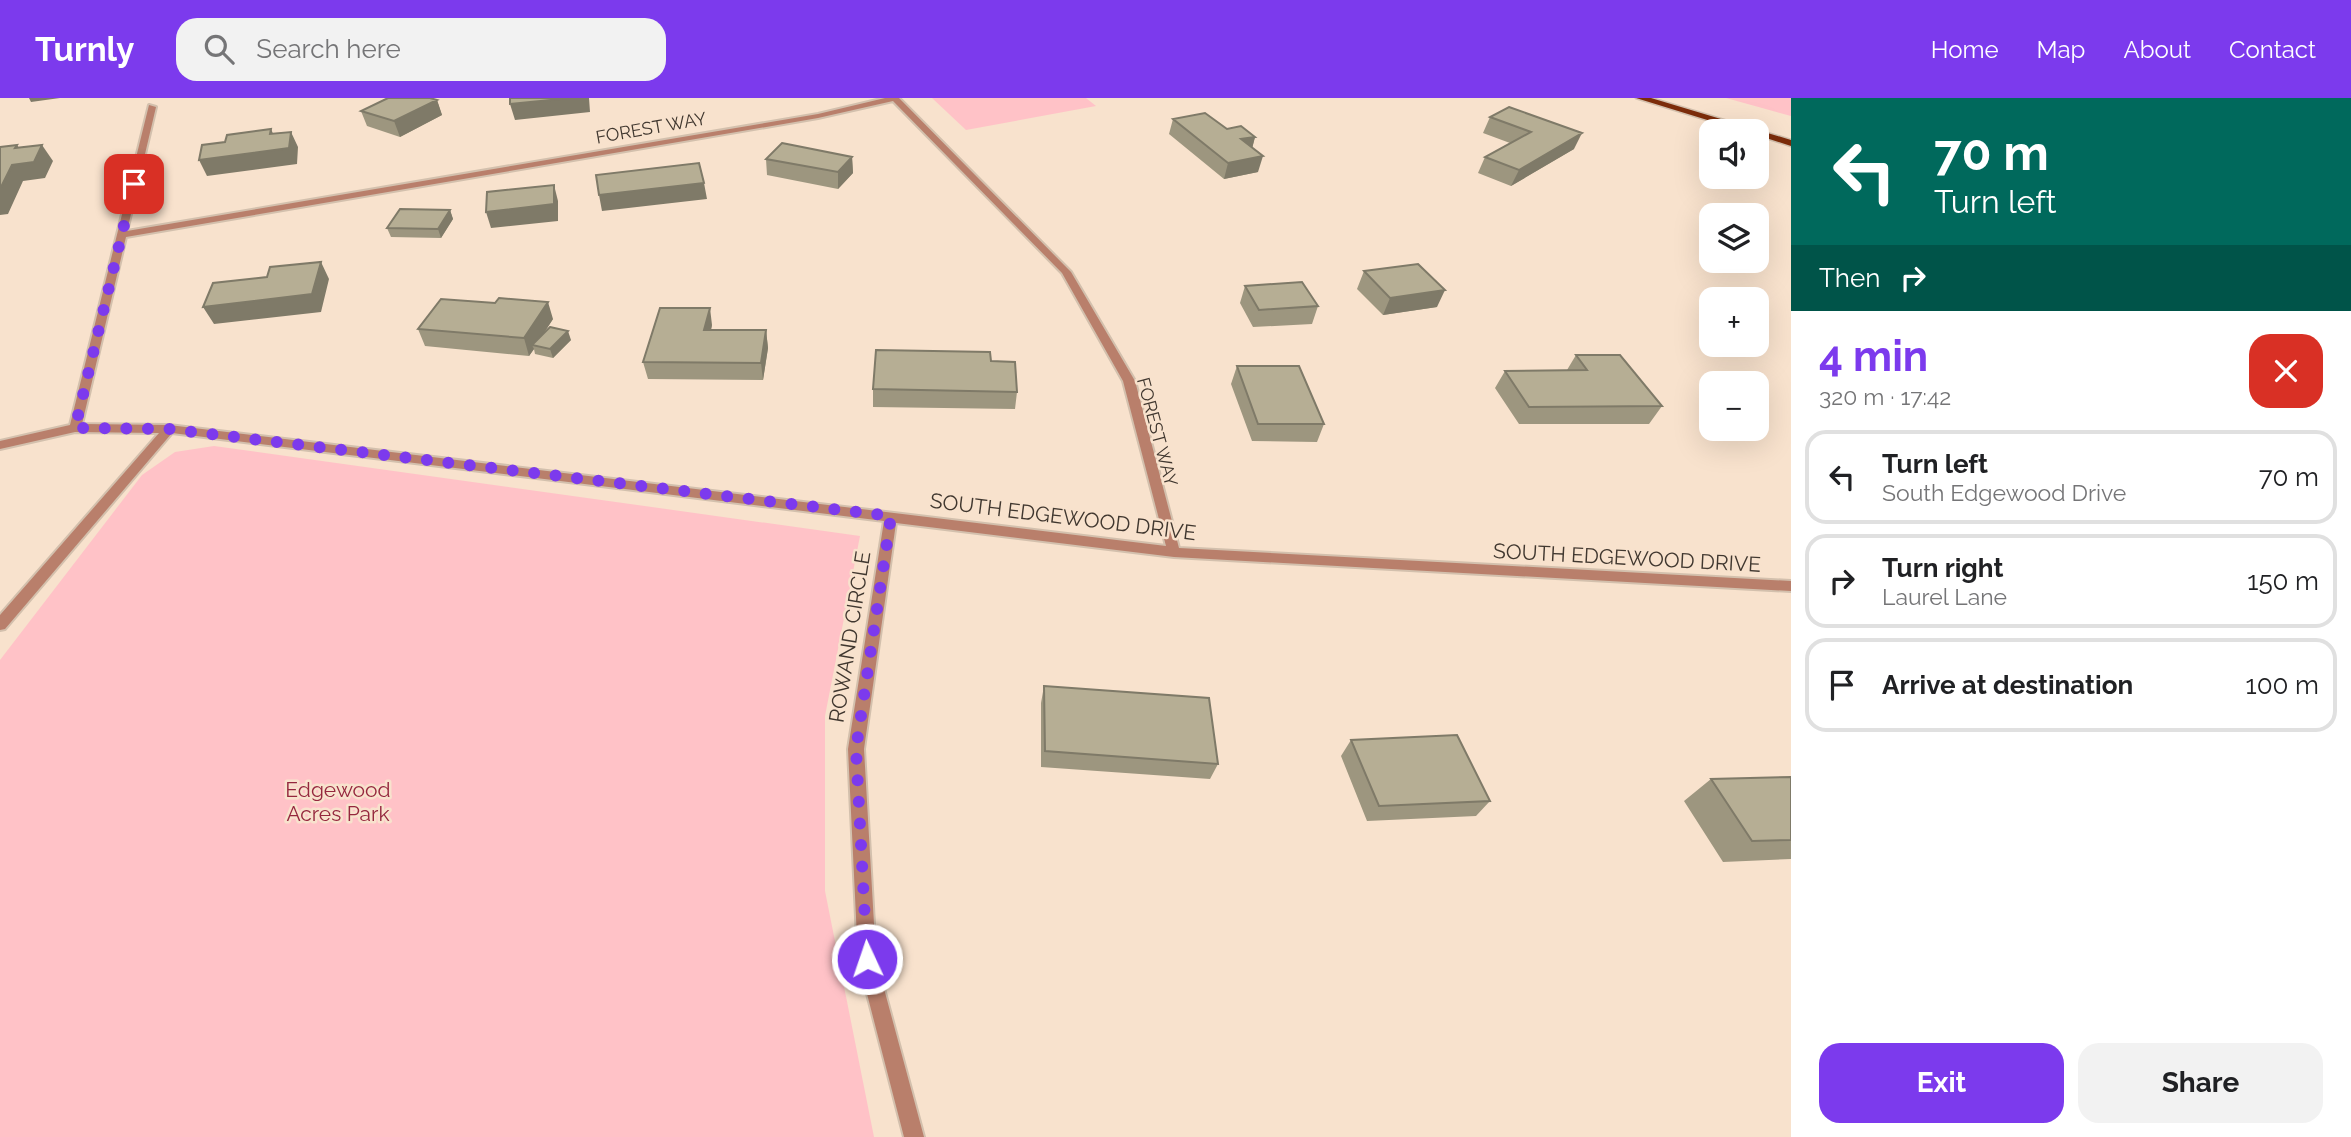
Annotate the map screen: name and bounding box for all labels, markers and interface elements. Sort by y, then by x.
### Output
search box [176,18,666,81]
text: Turnly [35,30,134,69]
icon: search [200,30,238,68]
text: Search here [256,34,401,64]
text: Home [1931,35,1999,64]
text: Map [2037,35,2085,64]
text: About [2123,35,2191,64]
text: Contact [2229,35,2316,64]
street label: FOREST WAY [594,107,708,148]
map controls [1699,119,1769,441]
button: sound [1699,119,1769,189]
text: 70 m [1934,124,2049,181]
icon: left [1819,126,1910,217]
pin [104,154,164,214]
icon: arrive [115,165,153,203]
text: Turn left [1934,183,2056,220]
button: layers [1699,203,1769,273]
icon: right [1894,259,1932,297]
text: Then [1819,263,1880,293]
button: + [1699,287,1769,357]
text: 4 min [1819,332,1928,381]
button: close [2249,334,2323,408]
button: − [1699,371,1769,441]
street label: FOREST WAY [1133,375,1182,489]
text: 320 m · 17:42 [1819,383,1951,410]
text: Turn left [1882,449,1988,479]
icon: left [1823,458,1861,496]
text: 70 m [2259,462,2319,492]
text: South Edgewood Drive [1882,479,2126,506]
street label: SOUTH EDGEWOOD DRIVE [929,488,1198,545]
street label: SOUTH EDGEWOOD DRIVE [1493,538,1761,577]
street label: ROWAND CIRCLE [824,549,875,724]
text: Turn right [1882,553,2003,583]
icon: right [1823,562,1861,600]
text: 150 m [2247,566,2319,596]
text: Laurel Lane [1882,583,2007,610]
icon: arrive [1823,666,1861,704]
text: Arrive at destination [1882,670,2133,700]
text: 100 m [2246,670,2319,700]
park label: Edgewood Acres Park [285,777,391,826]
position arrow [830,922,904,996]
button: Exit [1819,1043,2064,1123]
button: Share [2078,1043,2323,1123]

